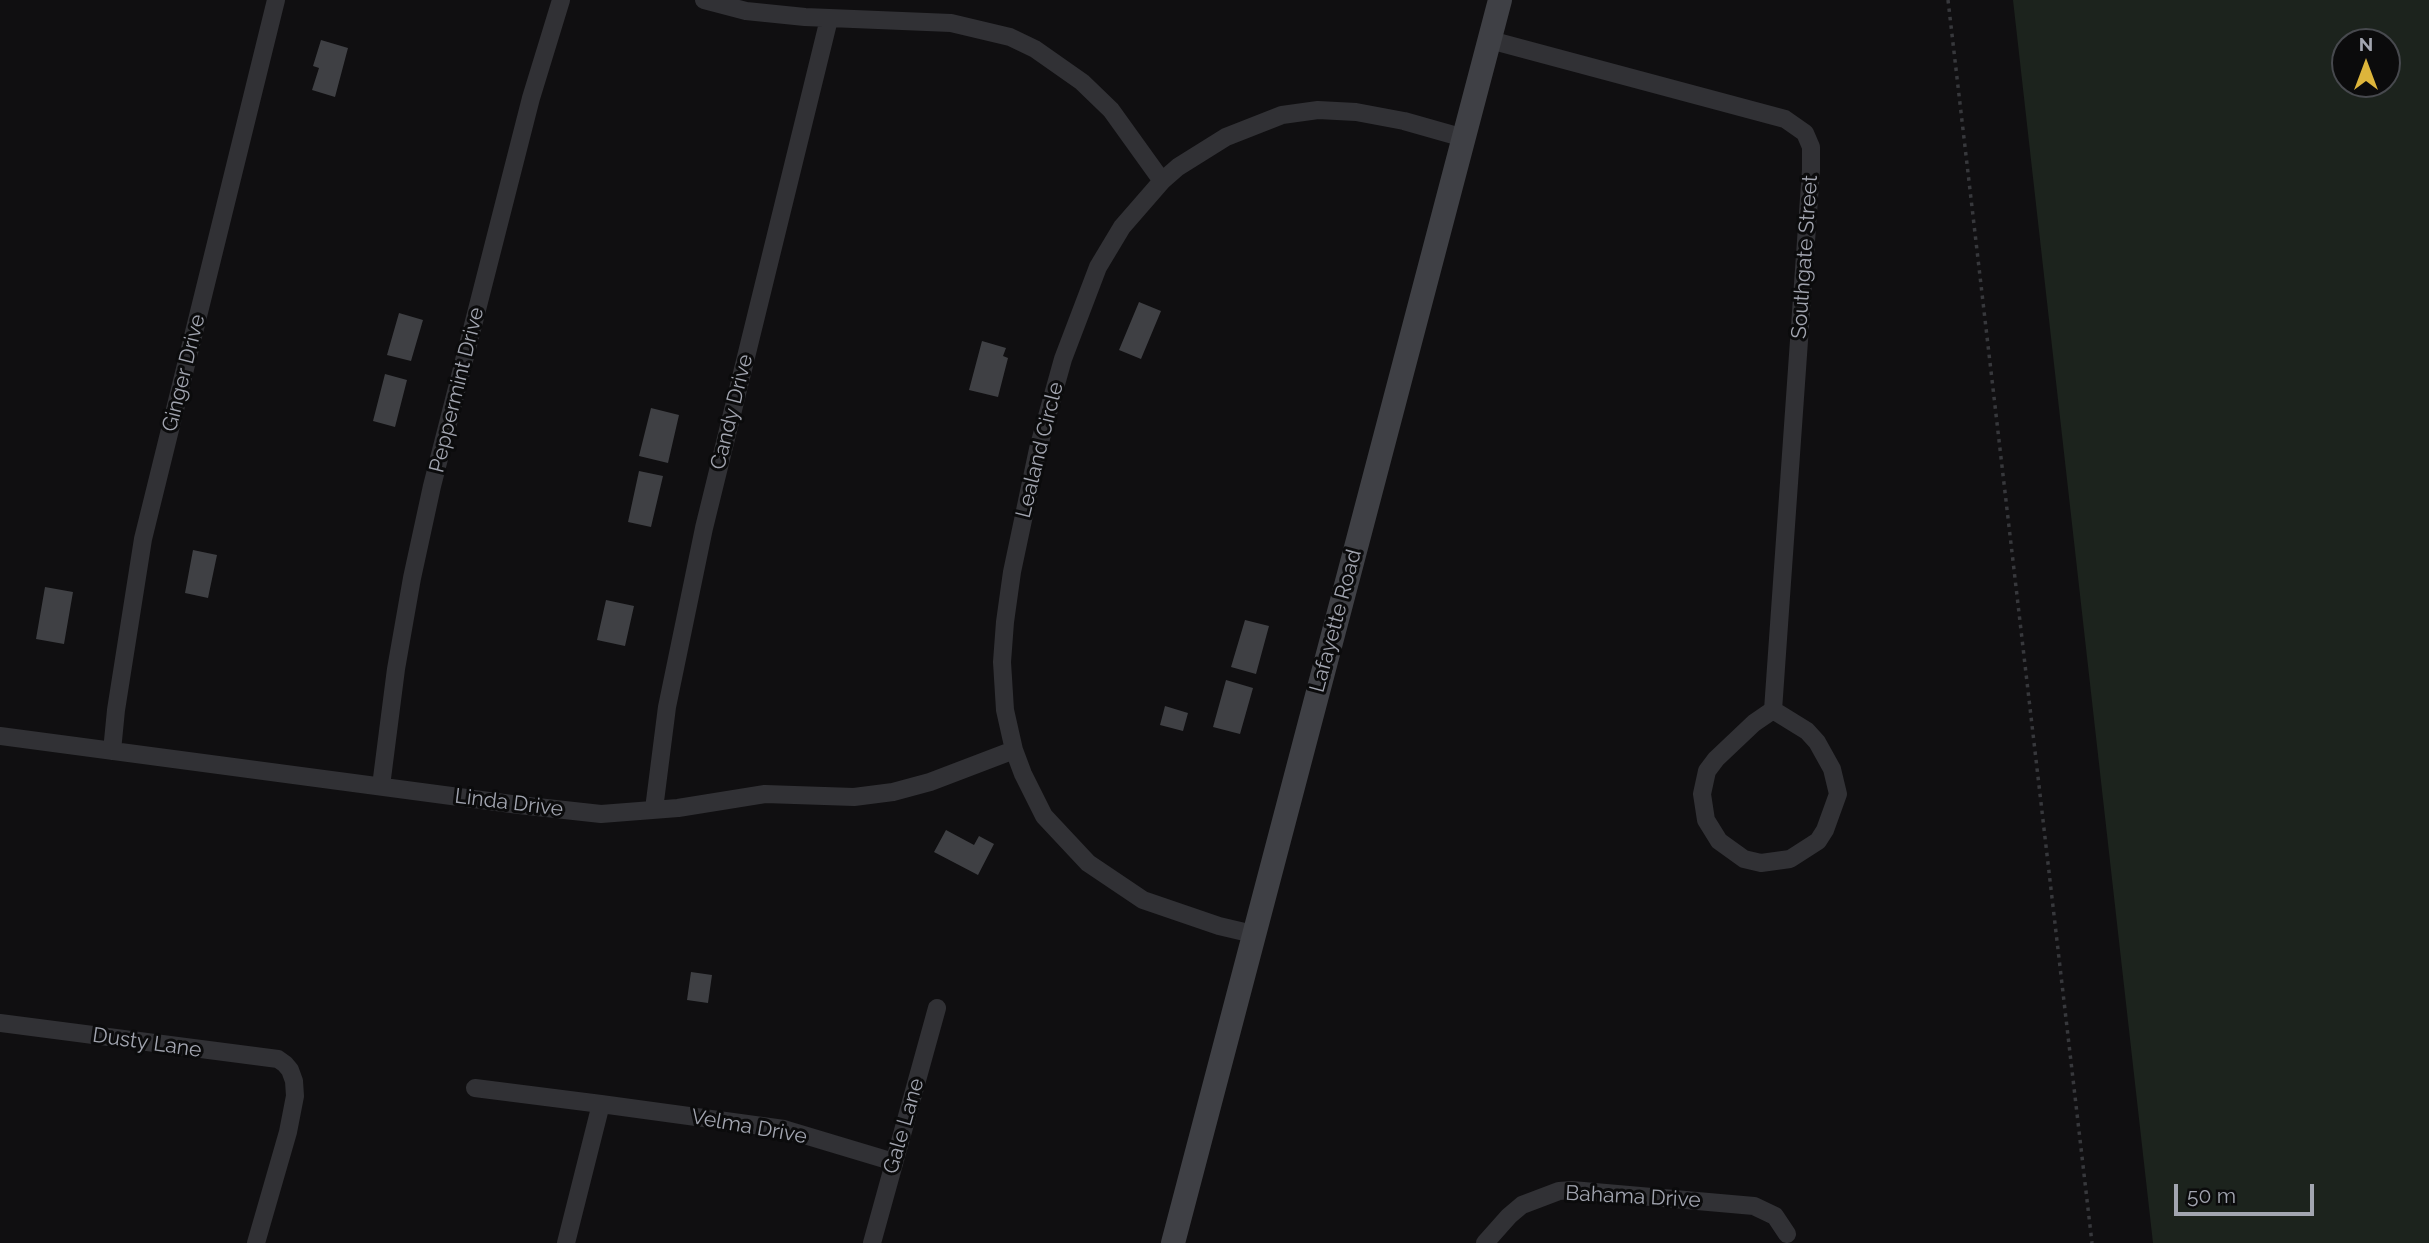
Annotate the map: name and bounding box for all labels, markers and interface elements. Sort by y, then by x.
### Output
north arrow [2331,28,2401,98]
text: N [2359,33,2373,55]
street label: Southgate Street [1787,174,1823,340]
street label: Peppermint Drive [424,305,490,475]
street label: Ginger Drive [157,312,211,434]
street label: Candy Drive [706,352,758,472]
street label: Lealand Circle [1011,379,1069,521]
street label: Lafayette Road [1305,547,1367,695]
street label: Linda Drive [453,784,565,822]
street label: Dusty Lane [91,1023,203,1063]
street label: Gale Lane [878,1075,930,1177]
street label: Velma Drive [689,1104,809,1150]
scale bar [2177,1170,2317,1214]
street label: Bahama Drive [1565,1181,1701,1213]
text: 50 m [2187,1183,2236,1208]

